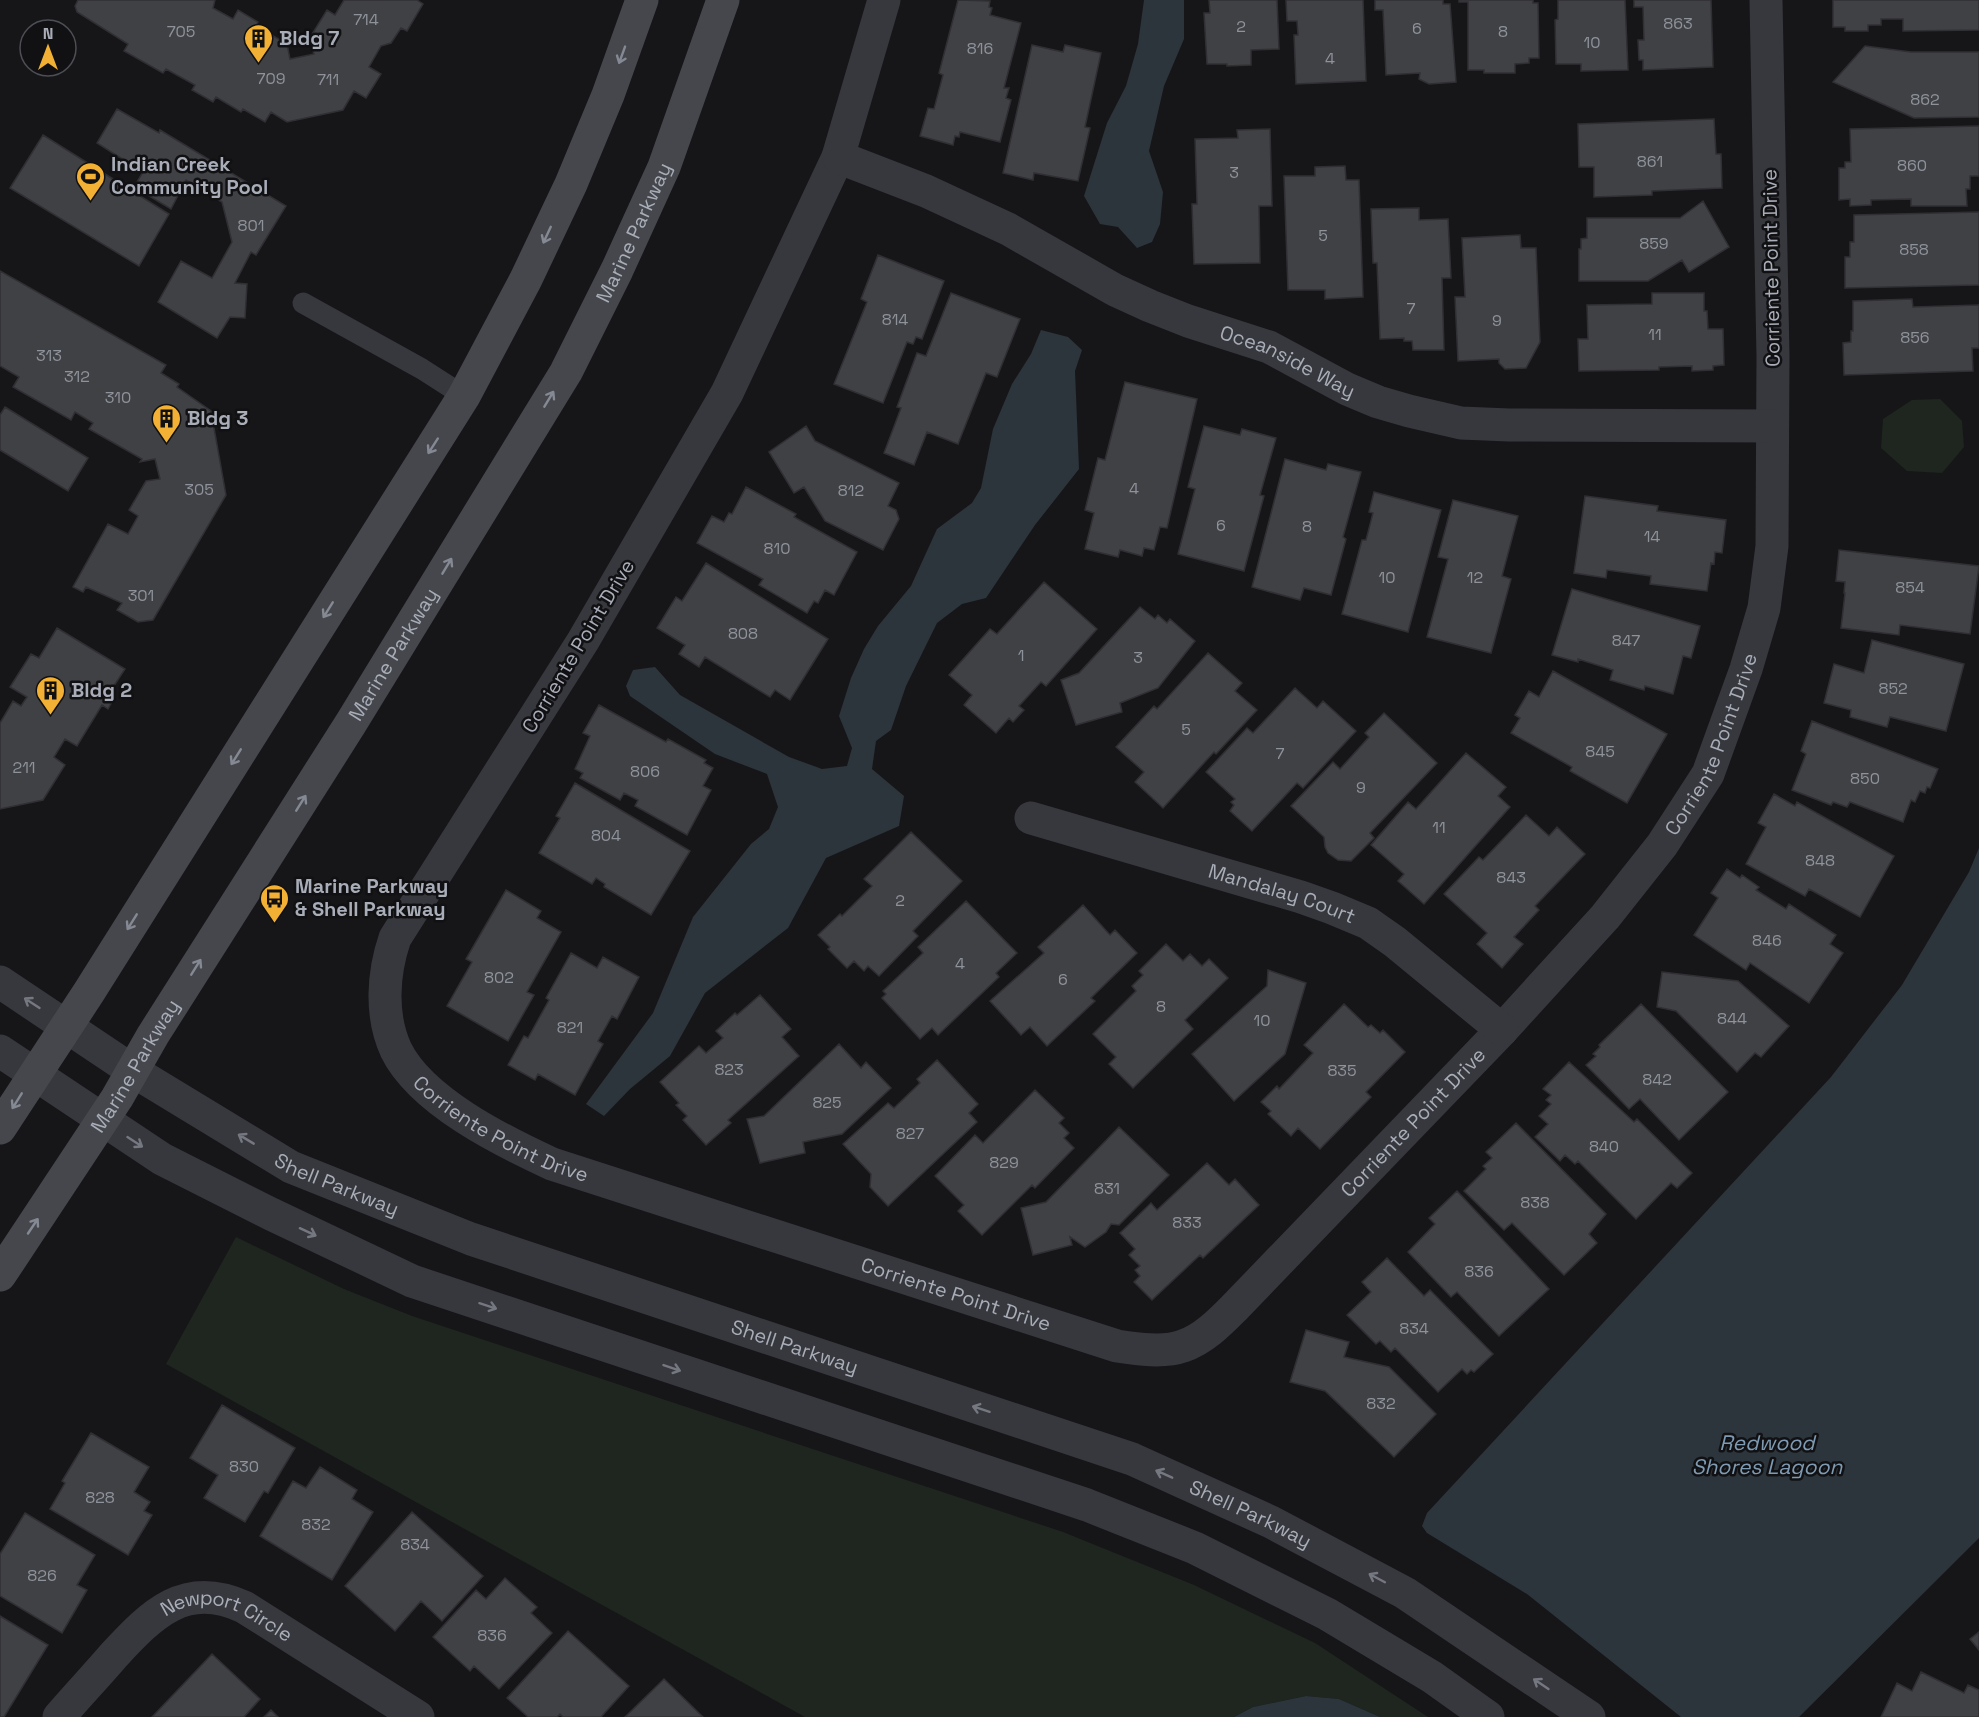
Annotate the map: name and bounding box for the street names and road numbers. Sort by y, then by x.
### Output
street label: Marine Parkway [590,158,677,307]
street label: Corriente Point Drive [1756,169,1786,367]
street label: Oceanside Way [1217,319,1359,404]
street label: Corriente Point Drive [516,554,640,738]
street label: Marine Parkway [343,583,444,726]
street label: Corriente Point Drive [1659,650,1763,840]
street label: Mandalay Court [1205,858,1360,929]
street label: Marine Parkway [85,994,185,1138]
street label: Corriente Point Drive [1335,1042,1491,1203]
street label: Corriente Point Drive [407,1070,592,1188]
street label: Shell Parkway [270,1147,403,1222]
street label: Corriente Point Drive [858,1251,1054,1337]
street label: Shell Parkway [728,1314,862,1380]
street label: Shell Parkway [1185,1474,1316,1554]
street label: Newport Circle [155,1584,298,1648]

